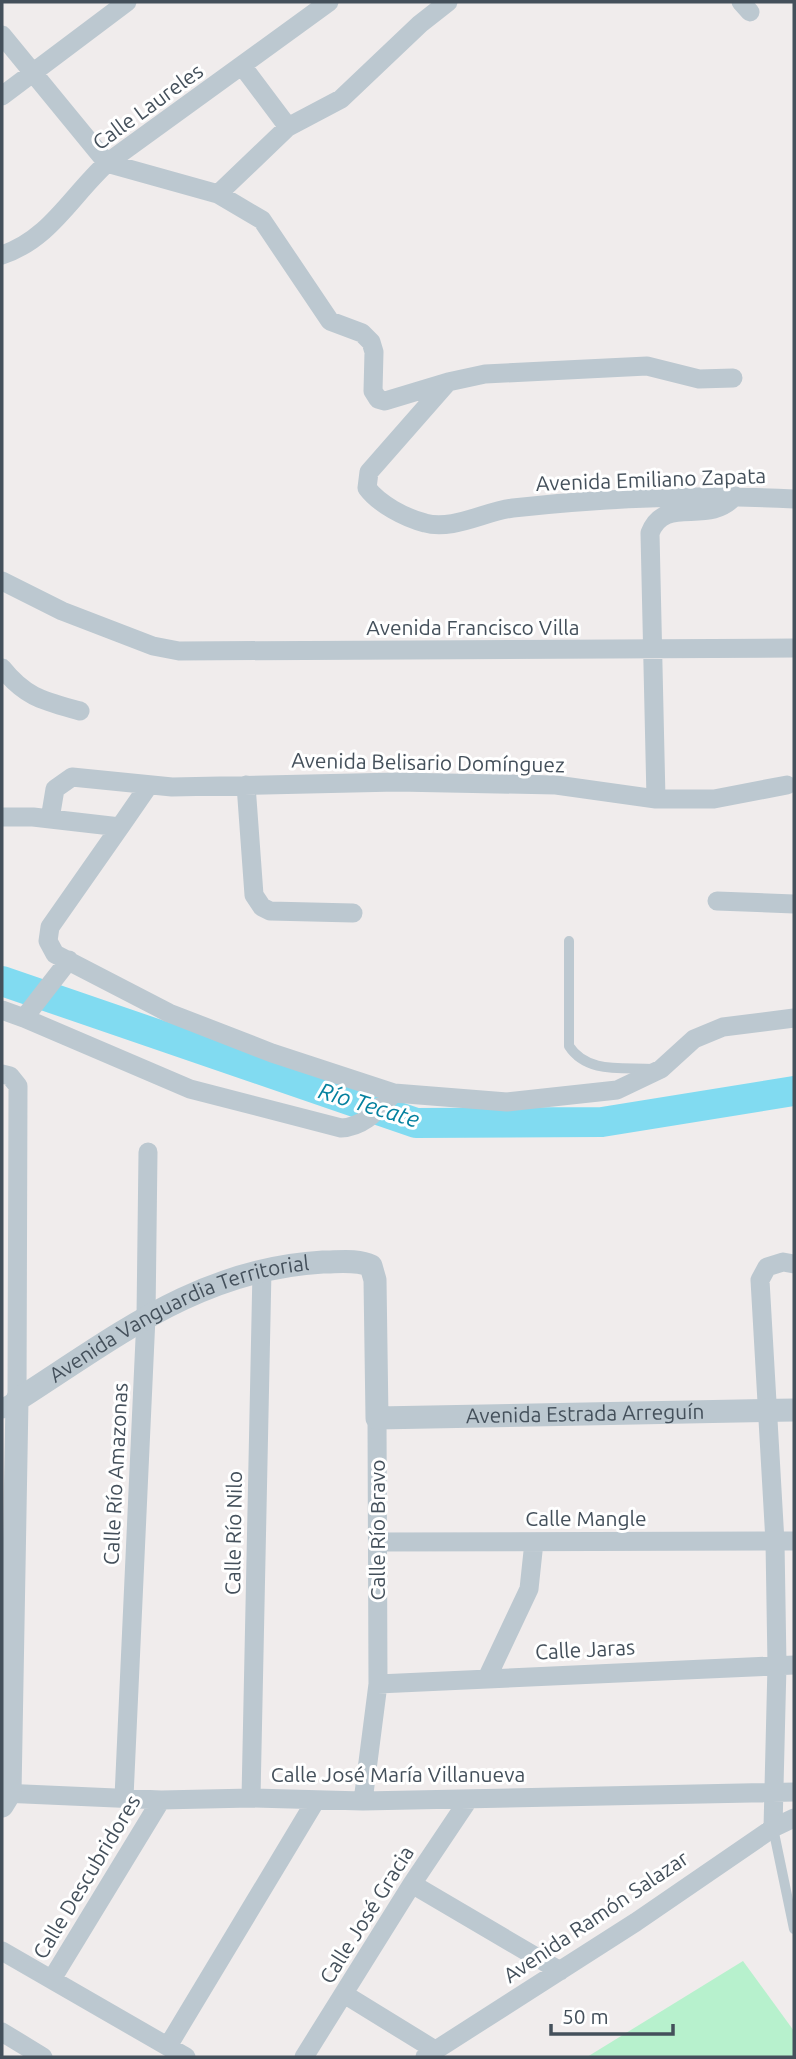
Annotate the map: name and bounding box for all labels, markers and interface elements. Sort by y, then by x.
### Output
street label: Calle Laureles [88,58,207,154]
street label: Avenida Emiliano Zapata [535,463,767,495]
street label: Avenida Francisco Villa [366,615,580,639]
street label: Avenida Belisario Domínguez [291,748,565,776]
water label: Río Tecate [316,1077,423,1132]
street label: Avenida Vanguardia Territorial [44,1250,310,1387]
street label: Calle Río Amazonas [98,1382,132,1566]
street label: Avenida Estrada Arreguín [466,1399,705,1427]
street label: Calle Río Bravo [365,1460,389,1600]
street label: Calle Río Nilo [220,1471,246,1595]
street label: Calle Mangle [525,1506,647,1530]
street label: Calle Jaras [534,1634,636,1664]
street label: Calle José María Villanueva [271,1762,525,1786]
street label: Calle Descubridores [28,1790,145,1963]
street label: Calle José Gracia [314,1841,418,1988]
street label: Avenida Ramón Salazar [498,1845,692,1987]
scale bar [551,1993,674,2037]
text: 50 m [562,2004,609,2028]

